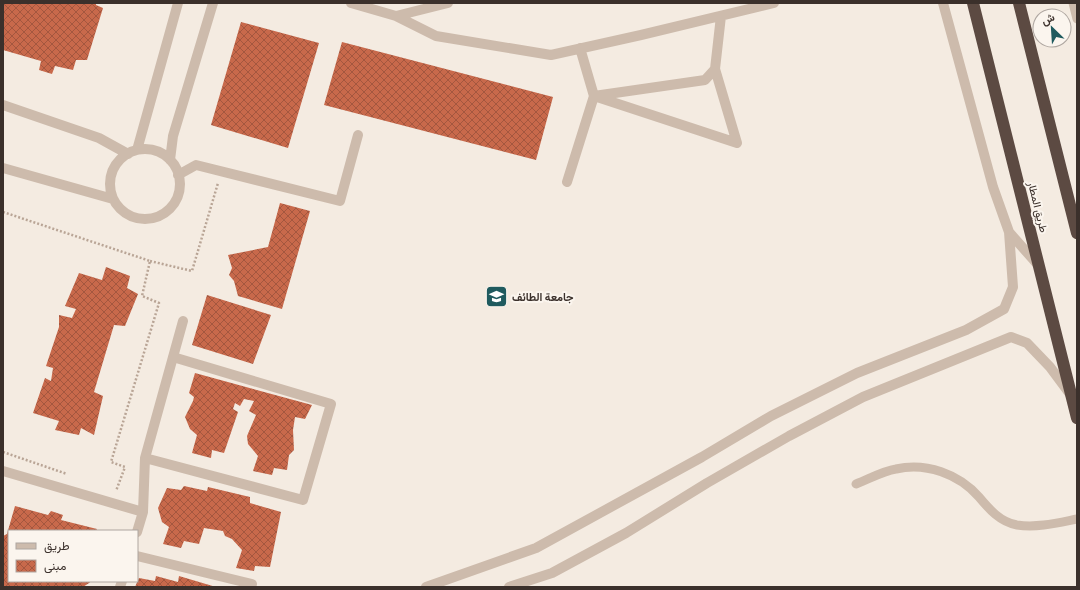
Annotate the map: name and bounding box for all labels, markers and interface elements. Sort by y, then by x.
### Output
north arrow [1032,8,1072,48]
text: ش [1039,11,1057,28]
street label: طريق المطار [1025,179,1050,234]
school or university icon: جامعة الطائف [484,284,510,310]
place label: جامعة الطائف [512,291,574,304]
legend [8,530,138,582]
text: طريق [44,539,70,554]
text: مبنى [44,559,66,574]

